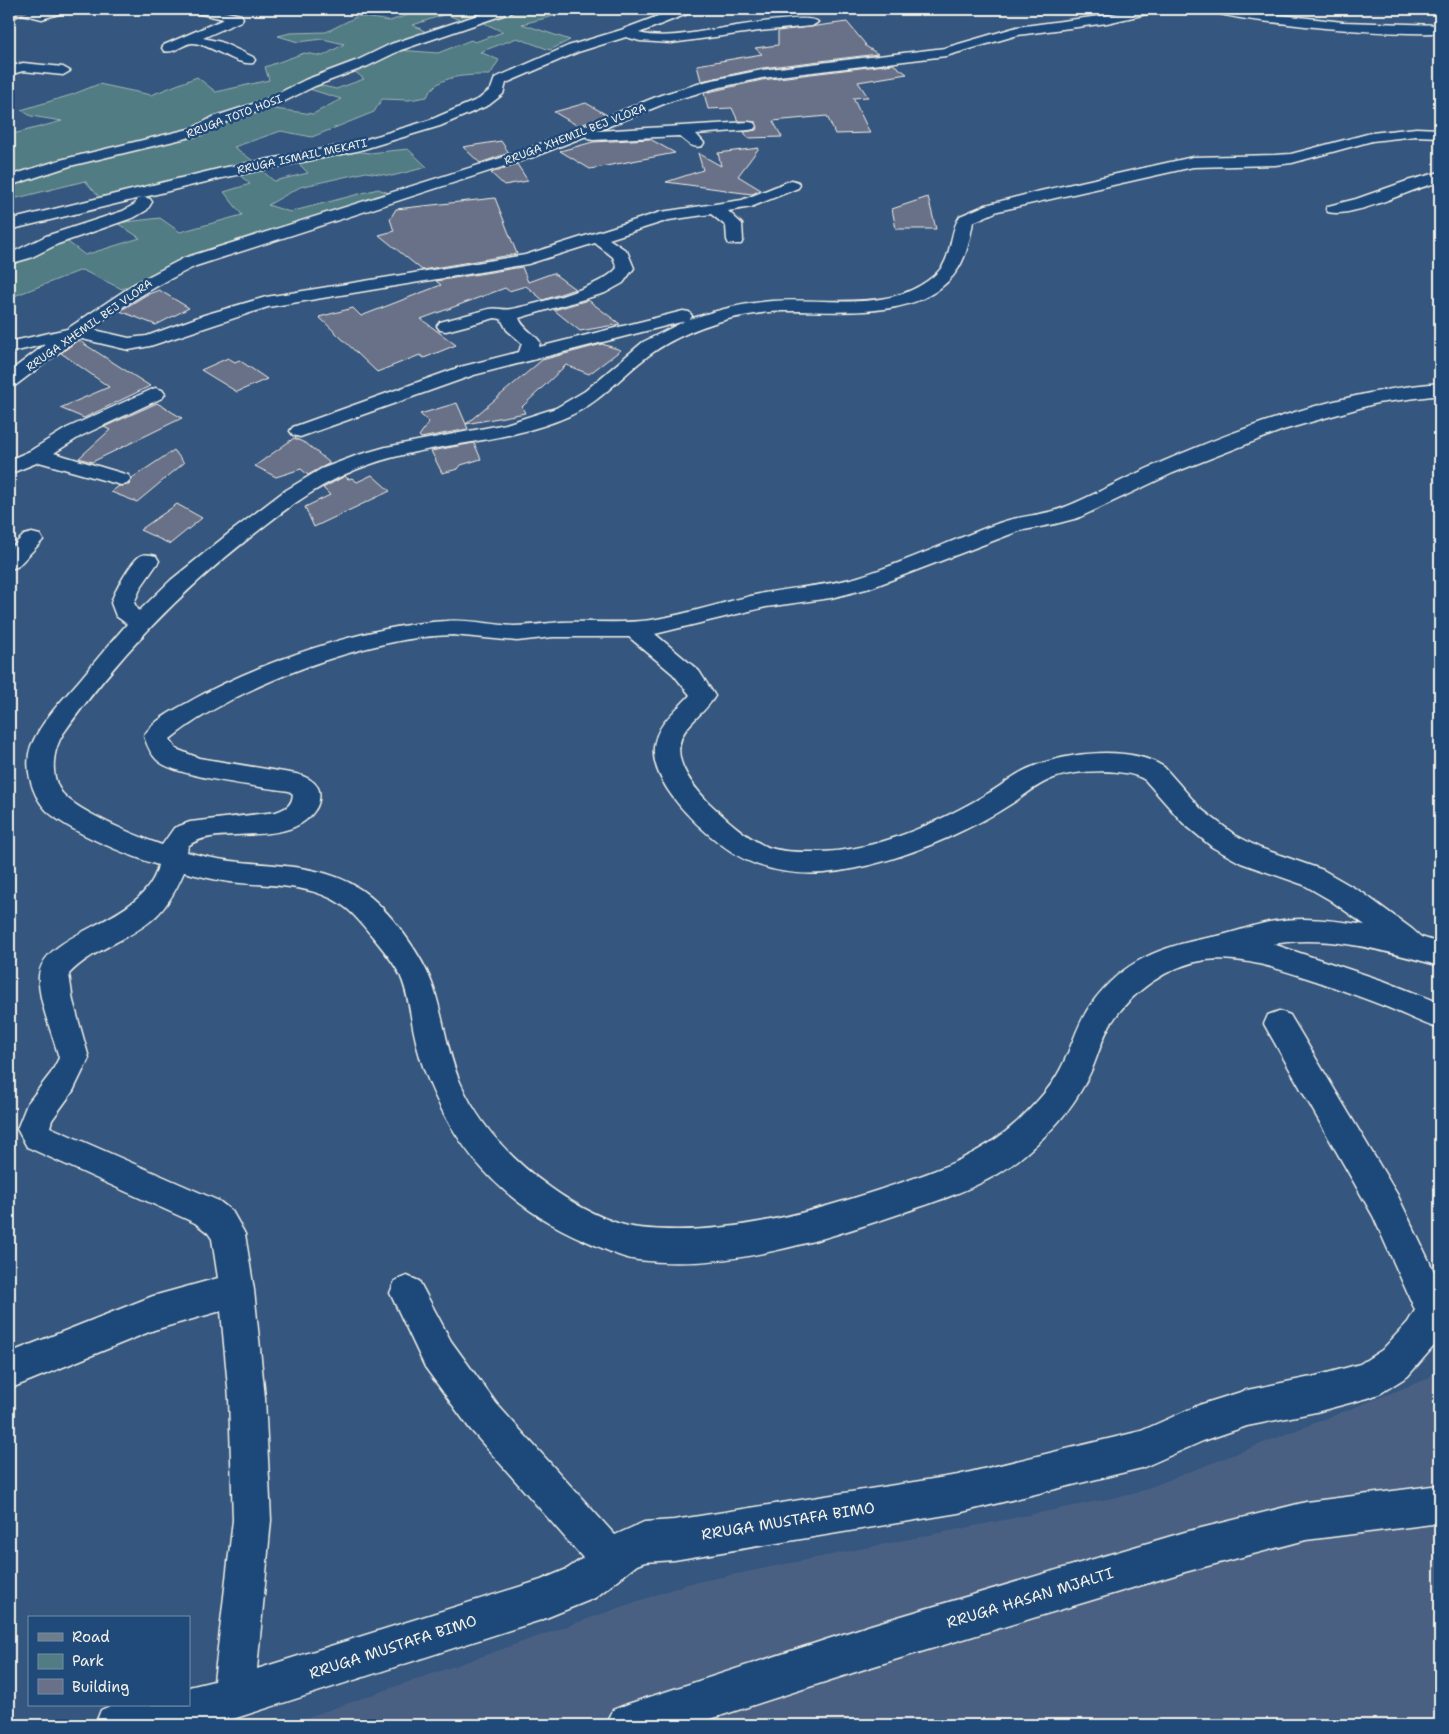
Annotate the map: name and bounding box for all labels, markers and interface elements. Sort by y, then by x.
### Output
street label: RRUGA TOTO HOSI [184,91,284,142]
street label: RRUGA XHEMIL BEJ VLORA [502,100,648,169]
street label: RRUGA ISMAIL MEKATI [236,135,369,178]
street label: RRUGA XHEMIL BEJ VLORA [23,276,155,375]
street label: RRUGA MUSTAFA BIMO [700,1497,876,1545]
street label: RRUGA HASAN MJALTI [944,1563,1116,1633]
street label: RRUGA MUSTAFA BIMO [307,1610,479,1684]
legend [28,1616,190,1706]
text: Road [72,1627,110,1647]
text: Park [72,1651,104,1671]
text: Building [72,1677,129,1697]

